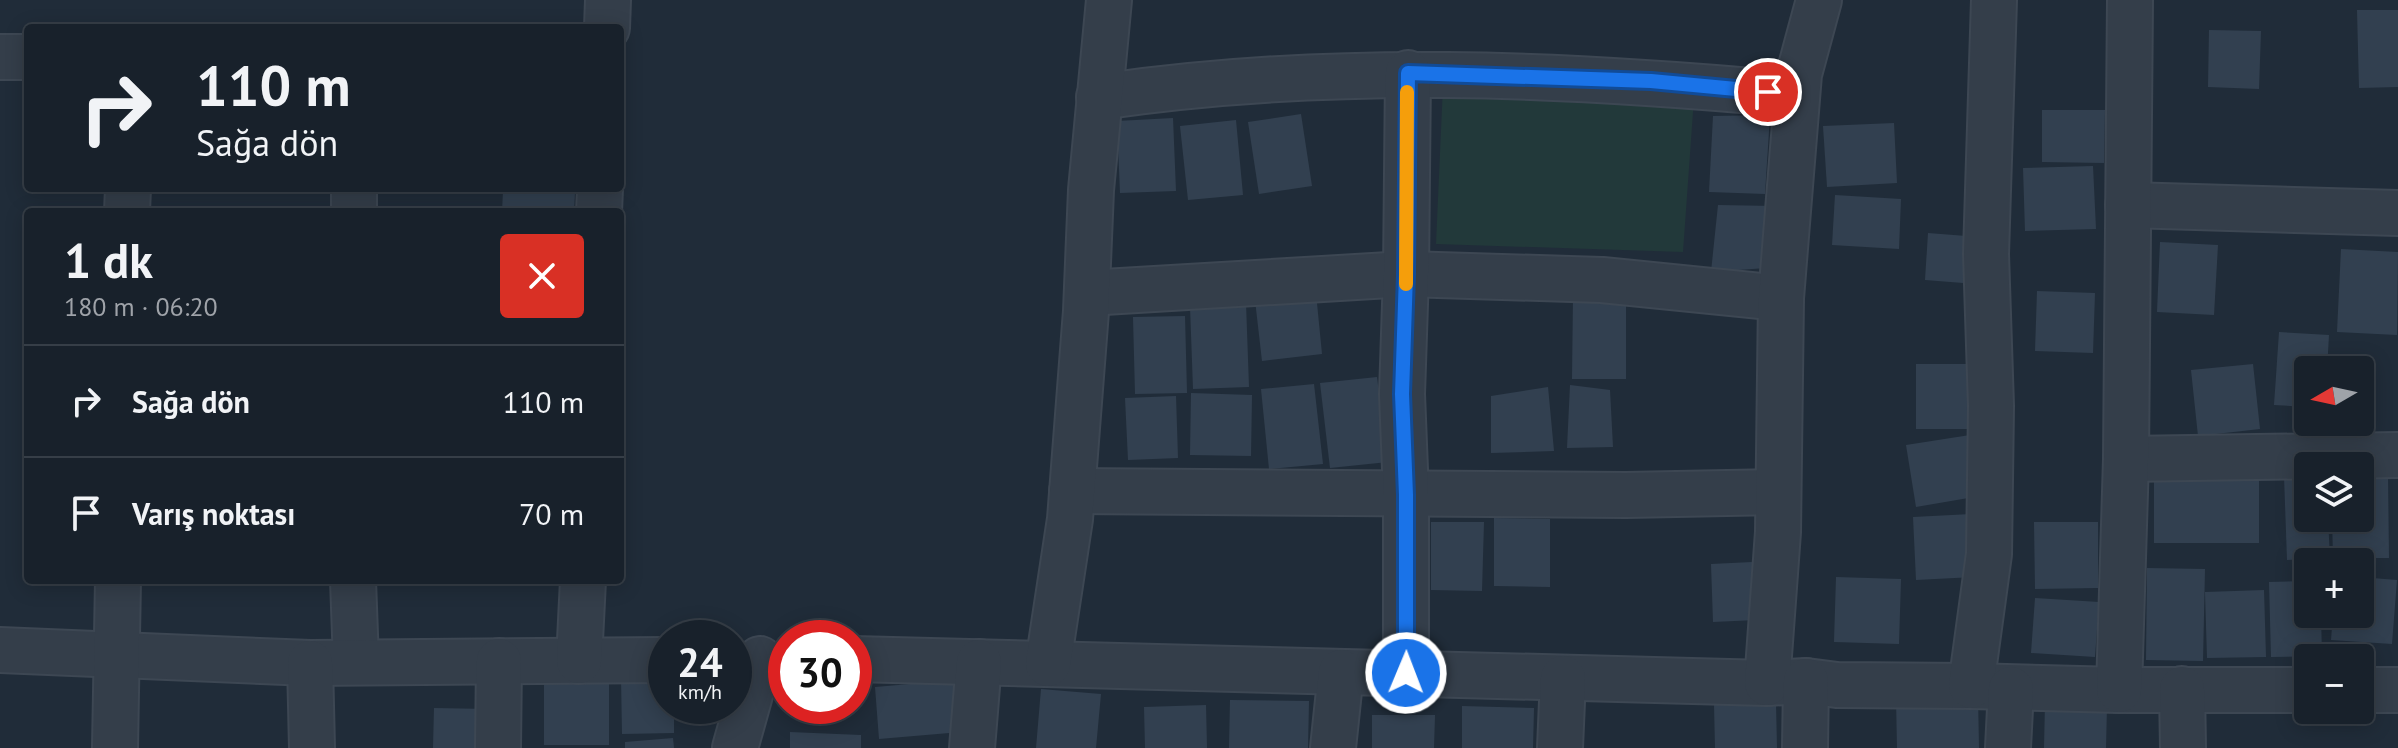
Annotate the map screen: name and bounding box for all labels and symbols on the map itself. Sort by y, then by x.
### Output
pin [1734,58,1802,126]
north arrow [2294,356,2374,436]
speed limit sign: 30 [768,620,872,724]
position arrow [1364,631,1448,715]

